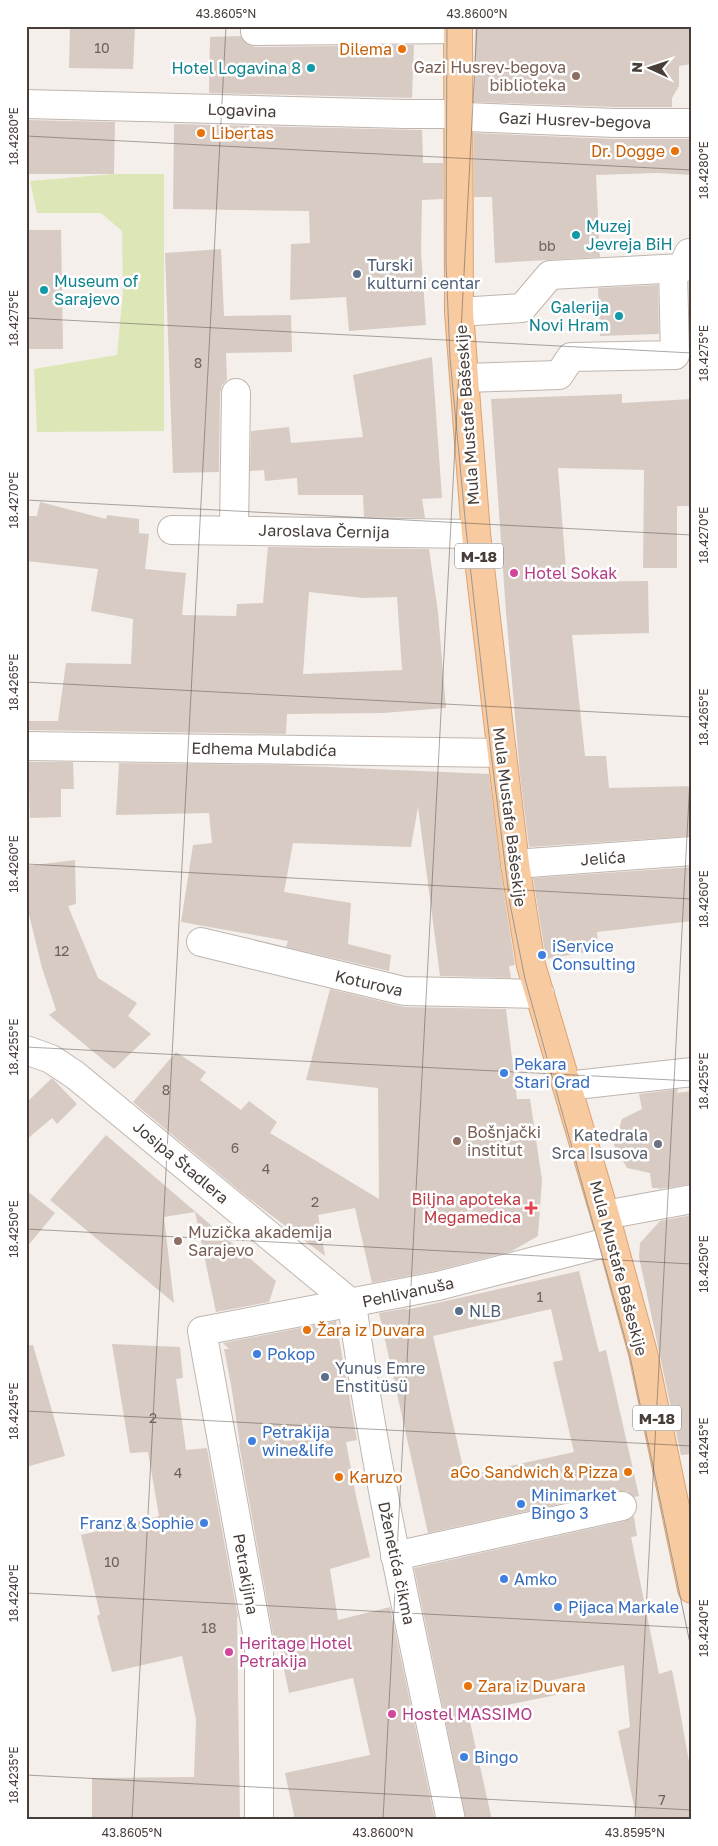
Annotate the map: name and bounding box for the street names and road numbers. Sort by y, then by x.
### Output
street label: Logavina [207,99,277,121]
street label: Gazi Husrev-begova [498,107,652,133]
street label: Mula Mustafe Bašeskije [451,324,483,506]
street label: Jaroslava Černija [258,520,390,542]
road number: M-18 [455,544,503,568]
street label: Mula Mustafe Bašeskije [489,726,531,908]
street label: Edhema Mulabdića [191,738,337,760]
street label: Jelića [580,846,626,870]
street label: Koturova [333,965,405,1001]
street label: Josipa Štadlera [129,1116,233,1208]
street label: Mula Mustafe Bašeskije [586,1178,652,1358]
street label: Pehlivanuša [360,1273,456,1311]
road number: M-18 [633,1406,681,1430]
street label: Dženetića čikma [374,1500,420,1626]
street label: Petrakijina [229,1532,263,1616]

